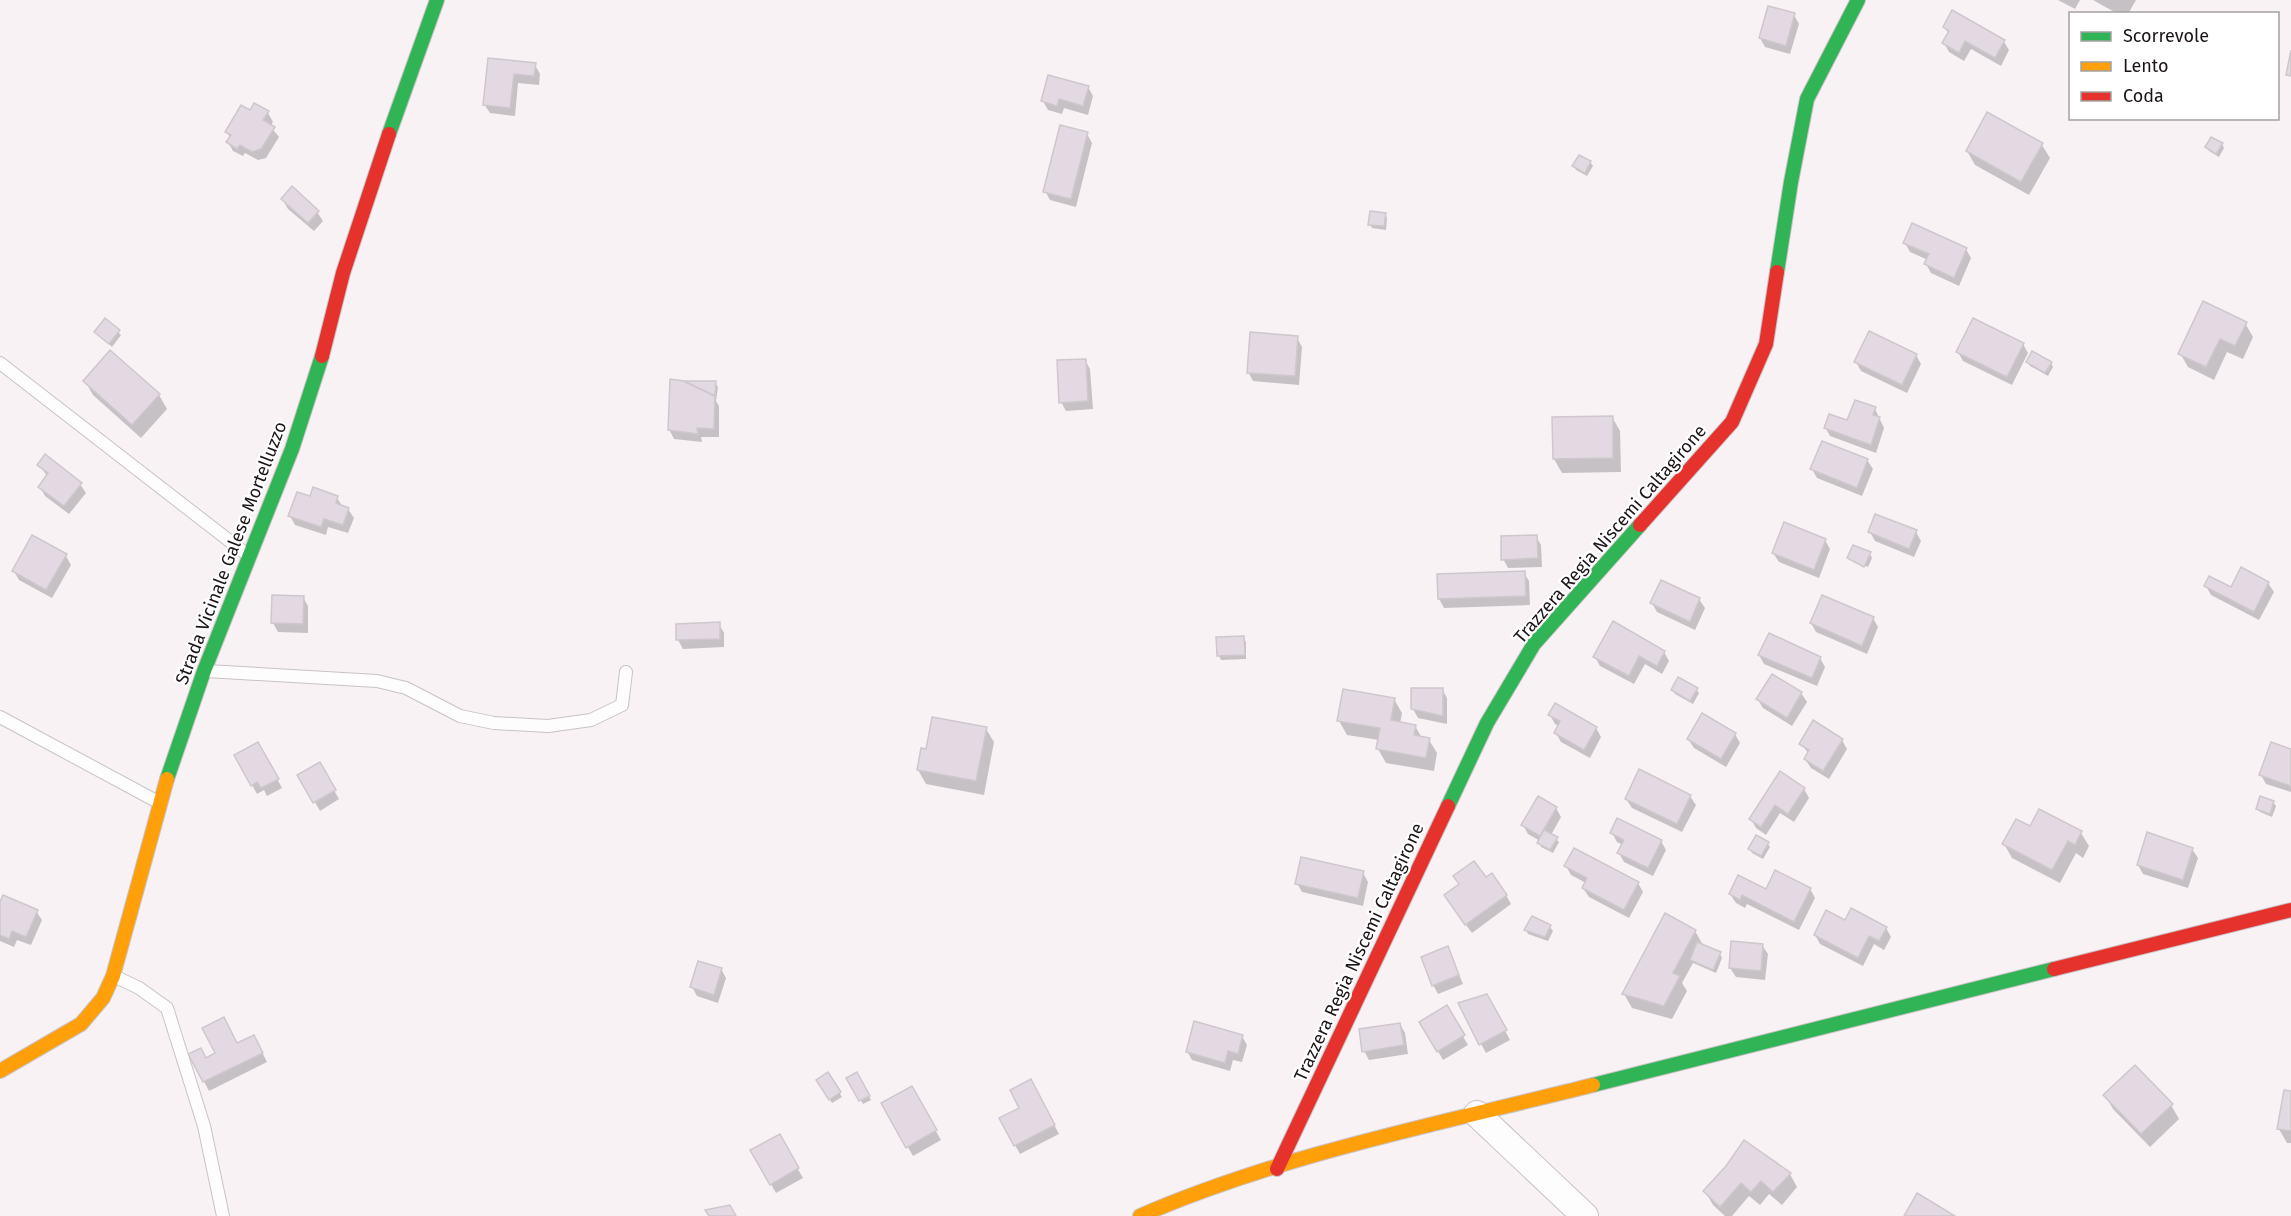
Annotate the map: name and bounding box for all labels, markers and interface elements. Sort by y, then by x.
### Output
legend [2069,12,2279,120]
text: Scorrevole [2123,25,2209,47]
text: Lento [2123,55,2169,77]
text: Coda [2123,85,2164,107]
street label: Strada Vicinale Galese Mortelluzzo [171,418,291,688]
street label: Trazzera Regia Niscemi Caltagirone [1509,420,1711,648]
street label: Trazzera Regia Niscemi Caltagirone [1289,819,1429,1085]

